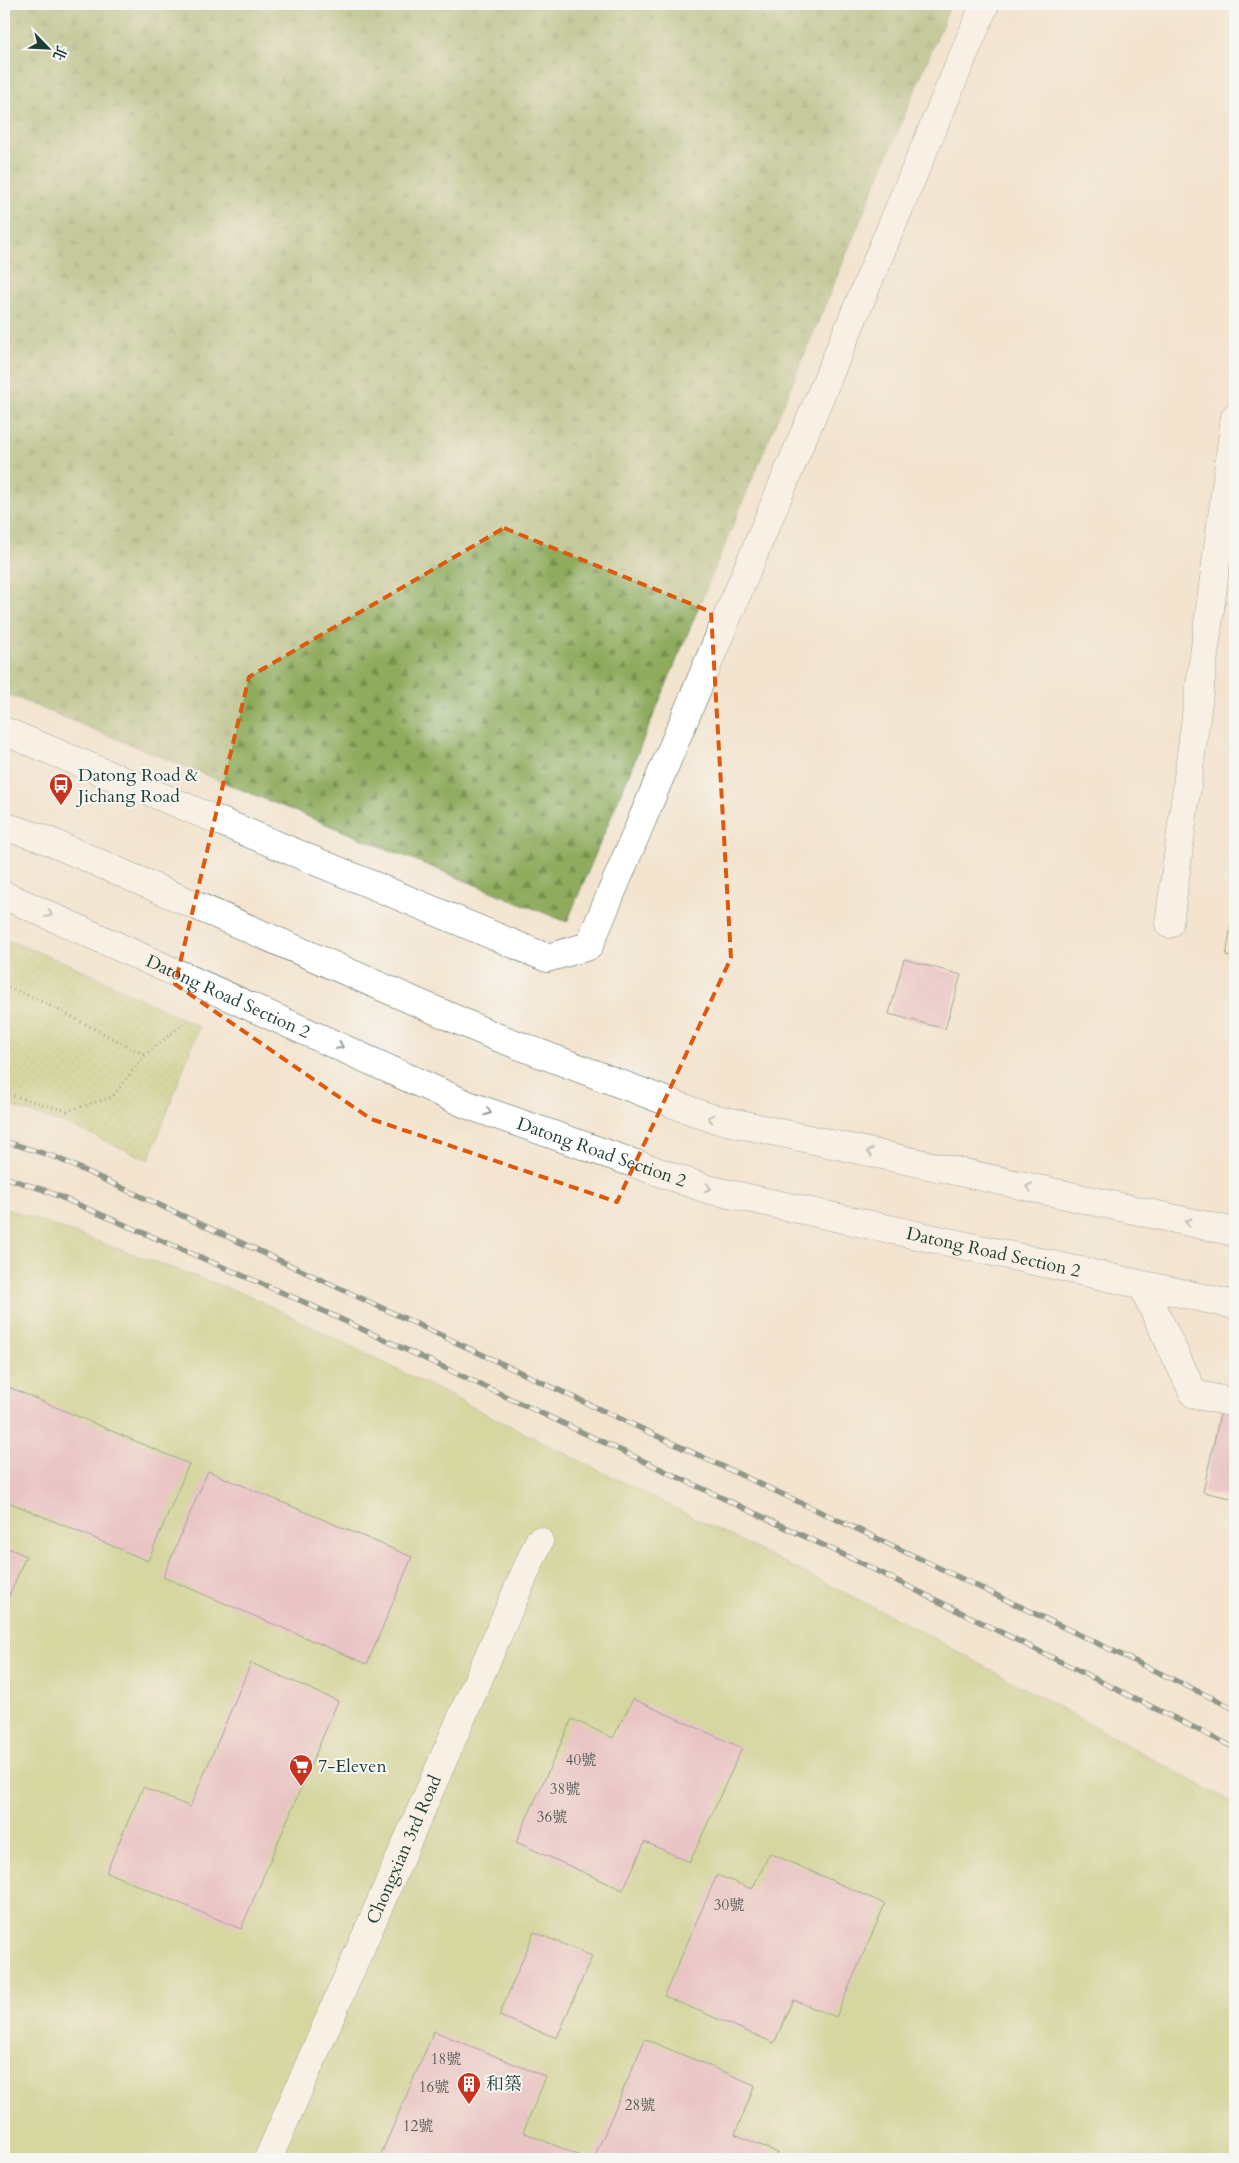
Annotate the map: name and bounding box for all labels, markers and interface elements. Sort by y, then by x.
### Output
north arrow [22,22,72,72]
text: 北 [48,43,71,63]
place label: Datong Road & Jichang Road [75,763,199,809]
bus stop icon: Datong Road & Jichang Road [48,772,74,806]
one-way arrow [43,908,52,918]
street label: Datong Road Section 2 [142,949,314,1045]
one-way arrow [335,1040,344,1051]
one-way arrow [484,1106,492,1116]
street label: Datong Road Section 2 [514,1111,689,1194]
one-way arrow [708,1113,716,1123]
one-way arrow [866,1147,875,1158]
one-way arrow [1025,1182,1033,1193]
one-way arrow [703,1183,712,1193]
one-way arrow [1183,1217,1192,1228]
street label: Datong Road Section 2 [904,1221,1083,1284]
house number: 40號 [566,1750,596,1770]
supermarket icon: 7-Eleven [288,1753,314,1787]
place label: 7-Eleven [318,1754,387,1779]
street label: Chongxian 3rd Road [361,1771,448,1928]
house number: 38號 [550,1779,580,1799]
house number: 36號 [537,1807,567,1827]
house number: 30號 [714,1895,744,1915]
house number: 18號 [431,2049,461,2069]
building icon: 和築 [456,2071,482,2105]
place label: 和築 [486,2072,522,2097]
house number: 16號 [419,2077,449,2097]
house number: 28號 [625,2095,655,2115]
house number: 12號 [403,2116,433,2136]

